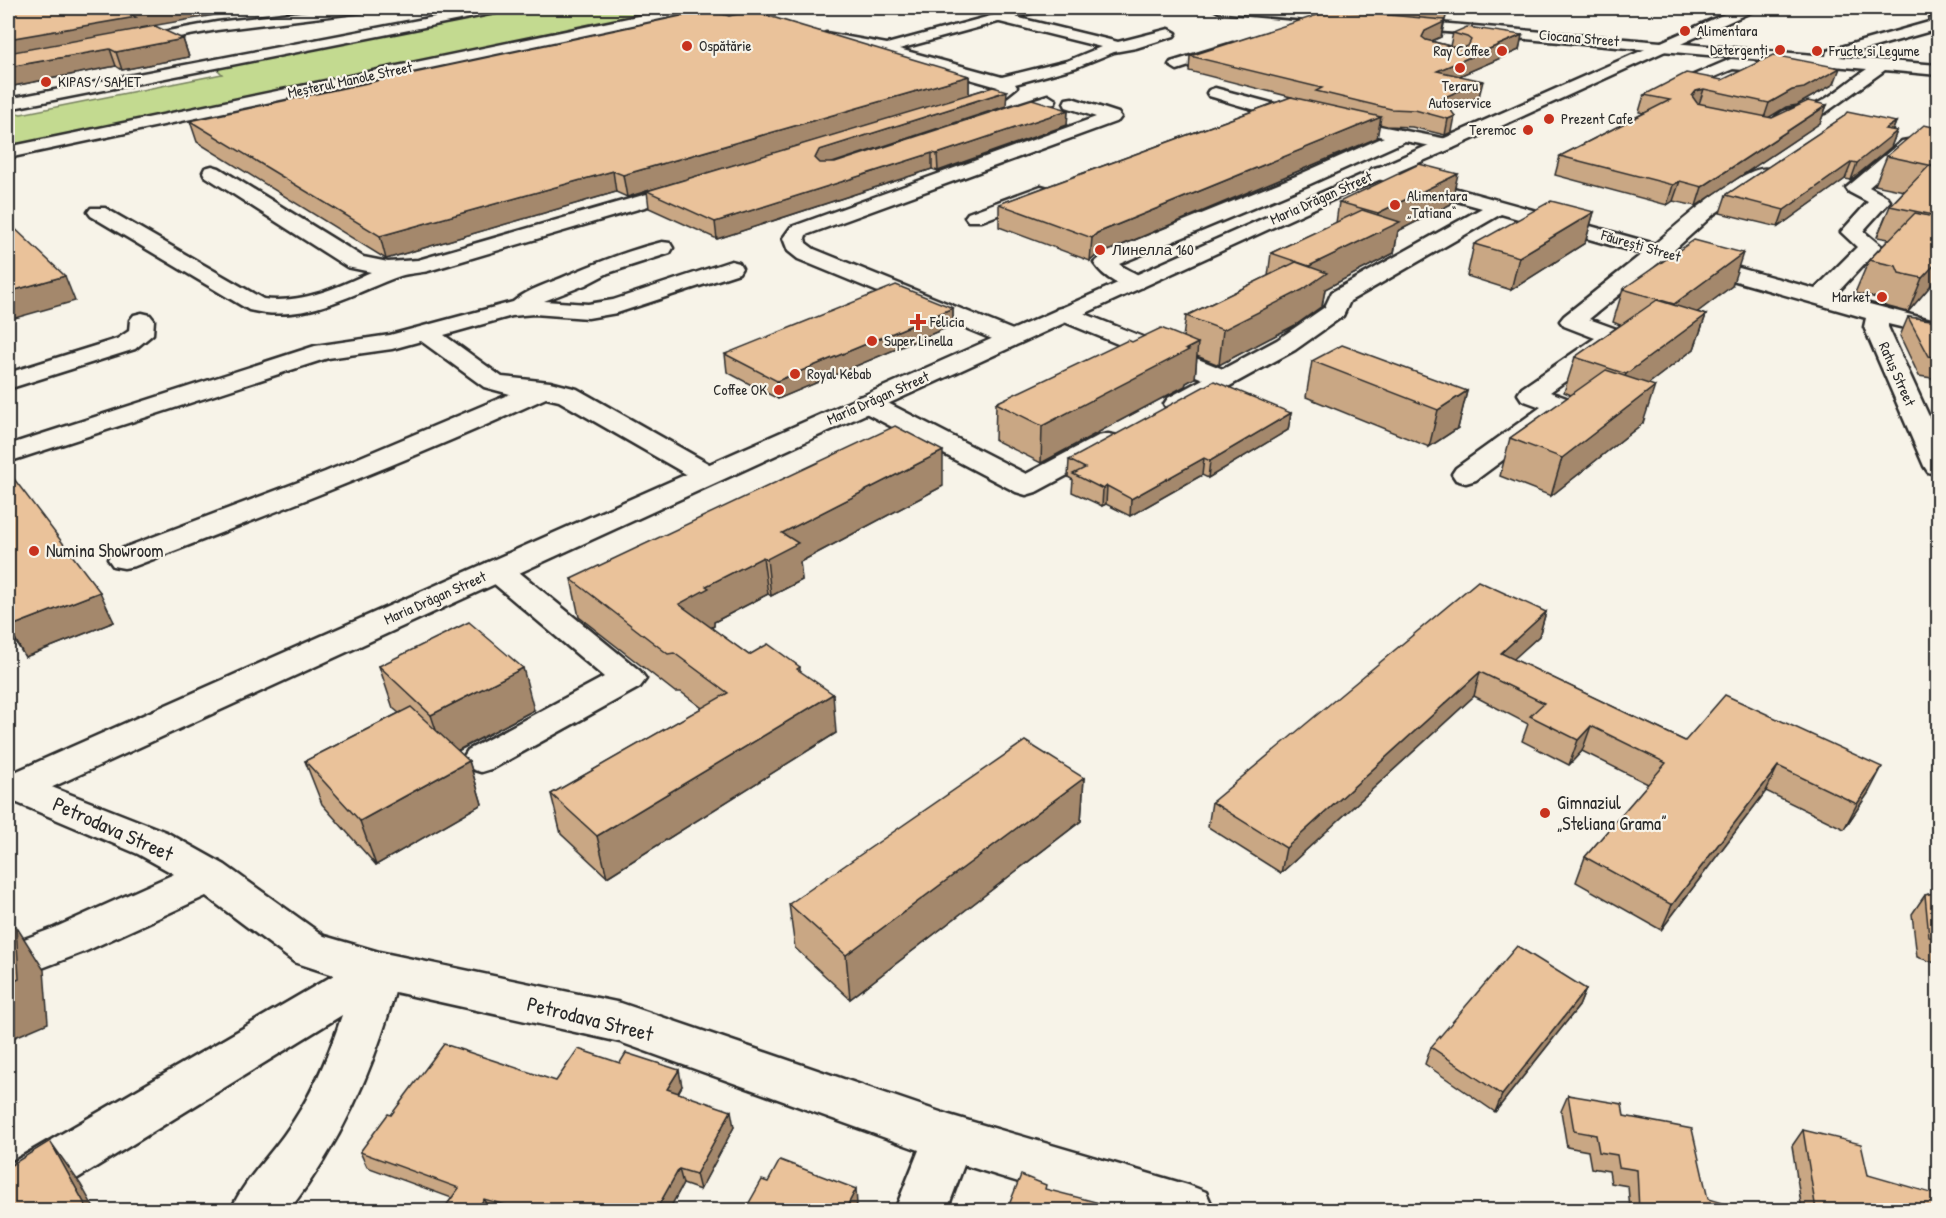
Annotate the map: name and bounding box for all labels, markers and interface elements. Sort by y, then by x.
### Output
place label: Alimentara [1697,20,1757,41]
street label: Ciocana Street [1538,24,1621,52]
marker: Alimentara [1678,24,1692,38]
place label: Ospătărie [699,35,752,56]
marker: Ospătărie [680,39,694,53]
place label: Detergenți [1710,39,1768,60]
place label: Ray Coffee [1433,40,1490,61]
place label: Fructe si Legume [1828,40,1920,61]
marker: Detergenți [1773,43,1787,57]
marker: Ray Coffee [1495,44,1509,58]
marker: Fructe si Legume [1810,44,1824,58]
street label: Meșterul Manole Street [286,56,415,103]
marker: Teraru Autoservice [1453,61,1467,75]
place label: KIPAS / SAMET [58,71,142,92]
marker: KIPAS / SAMET [39,75,53,89]
place label: Teraru Autoservice [1428,75,1492,113]
place label: Prezent Cafe [1561,108,1633,129]
marker: Prezent Cafe [1542,112,1556,126]
place label: Teremoc [1469,119,1516,140]
marker: Teremoc [1521,123,1535,137]
street label: Maria Drăgan Street [1266,165,1376,229]
place label: Alimentara „Tatiana“ [1407,185,1467,223]
marker: Alimentara „Tatiana“ [1388,198,1402,212]
street label: Făurești Street [1598,224,1684,267]
place label: Линелла 160 [1112,239,1194,260]
marker: Линелла 160 [1093,243,1107,257]
place label: Market [1832,286,1871,307]
marker: Market [1875,290,1889,304]
place label: Felicia [929,311,964,332]
marker: Felicia [911,315,925,329]
place label: Super Linella [884,330,953,351]
marker: Super Linella [865,334,879,348]
street label: Ratuș Street [1874,338,1921,410]
place label: Royal Kebab [807,363,872,384]
street label: Maria Drăgan Street [823,365,933,429]
marker: Royal Kebab [788,367,802,381]
place label: Coffee OK [713,379,767,400]
marker: Coffee OK [772,383,786,397]
place label: Numina Showroom [46,538,163,563]
marker: Numina Showroom [27,544,41,558]
street label: Maria Drăgan Street [380,565,490,629]
street label: Petrodava Street [48,789,179,868]
place label: Gimnaziul „Steliana Grama” [1557,790,1667,836]
marker: Gimnaziul „Steliana Grama” [1538,806,1552,820]
street label: Petrodava Street [524,989,657,1048]

